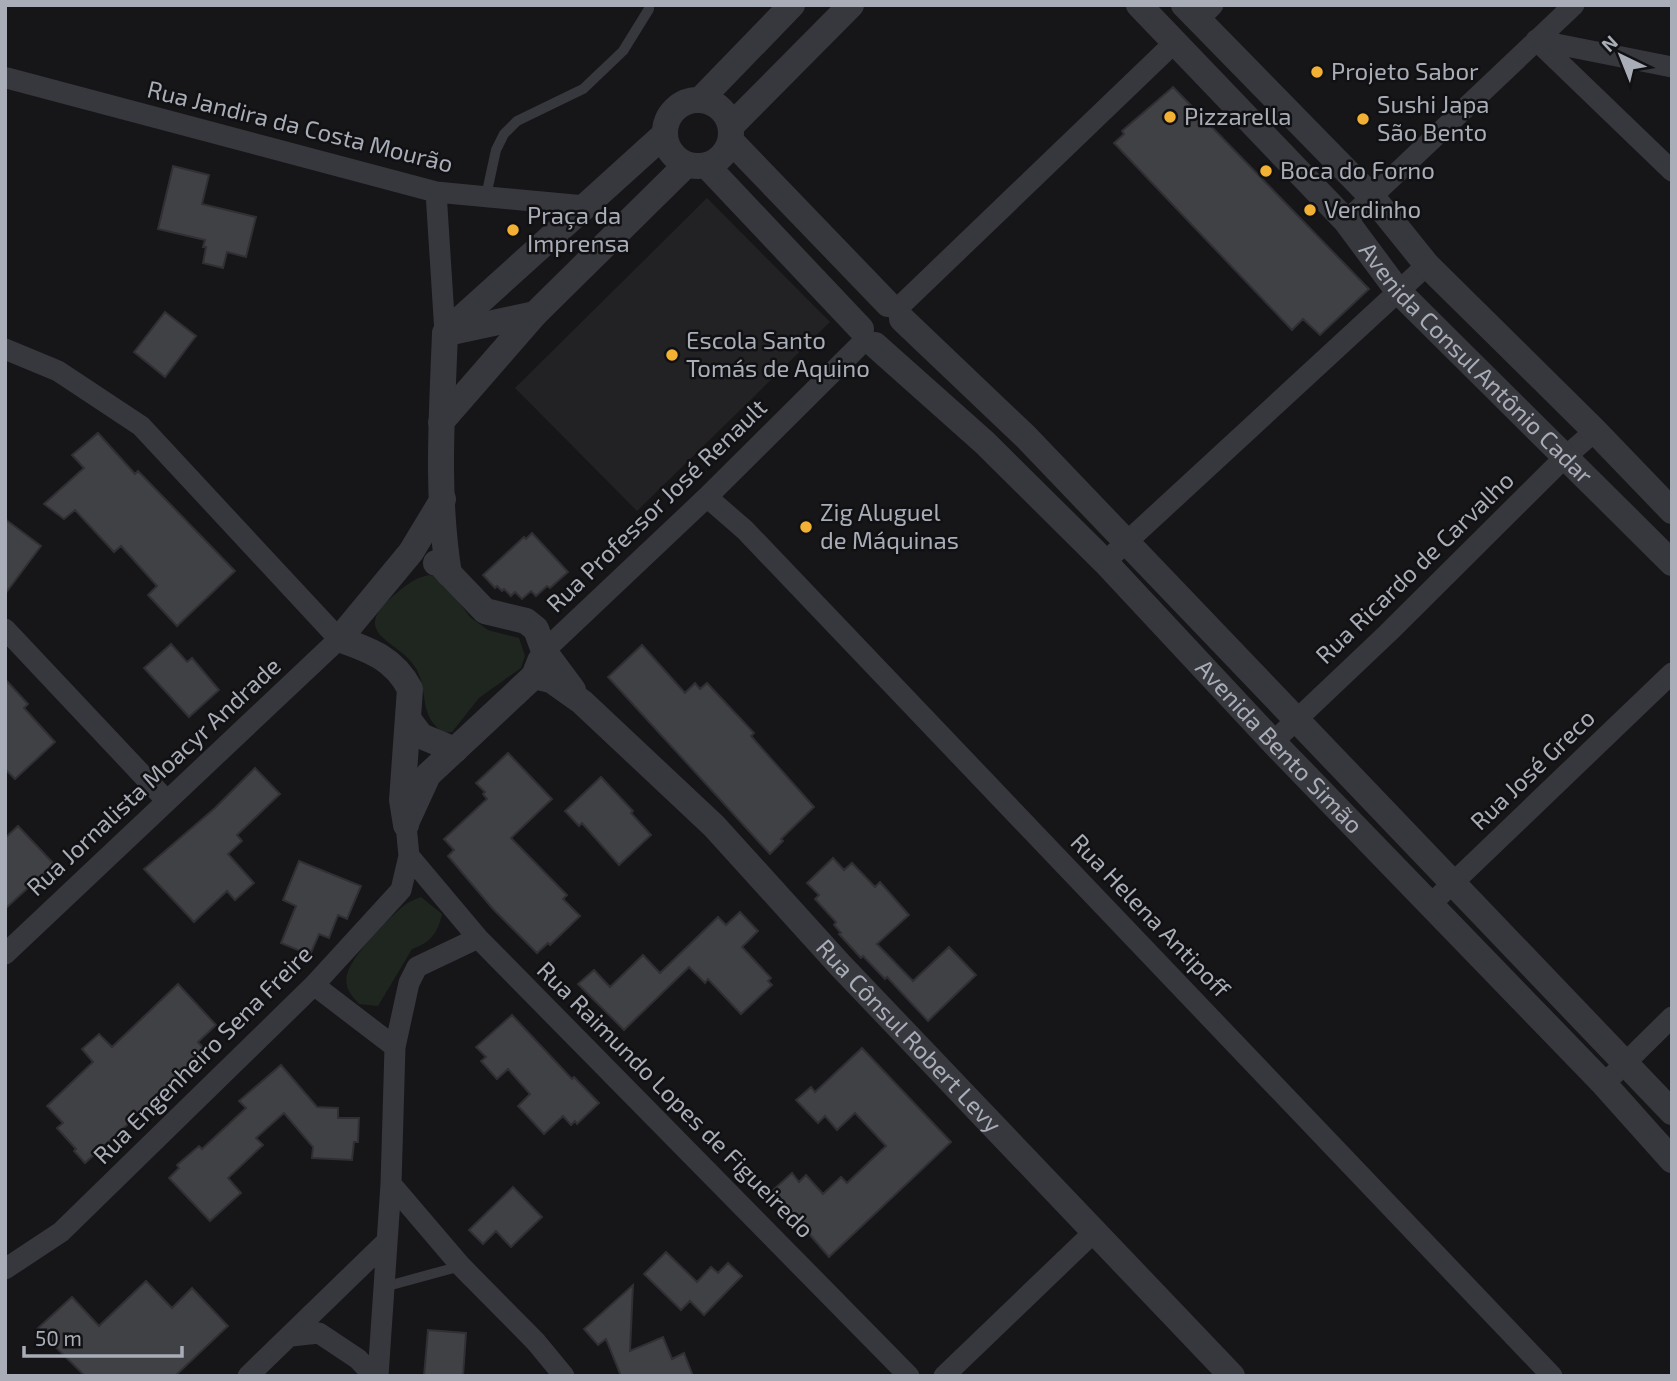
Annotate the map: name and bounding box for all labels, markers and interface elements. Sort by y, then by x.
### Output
north arrow [1586,21,1656,91]
text: N [1596,30,1622,56]
place label: Projeto Sabor [1331,56,1479,85]
marker: Projeto Sabor [1309,64,1325,80]
street label: Rua Jandira da Costa Mourão [145,73,456,178]
place label: Sushi Japa São Bento [1377,89,1490,146]
place label: Pizzarella [1184,101,1291,130]
marker: Pizzarella [1162,109,1178,125]
marker: Sushi Japa São Bento [1355,111,1371,127]
place label: Boca do Forno [1280,155,1435,184]
marker: Boca do Forno [1258,163,1274,179]
place label: Verdinho [1324,194,1421,223]
place label: Praça da Imprensa [527,200,630,257]
marker: Verdinho [1302,202,1318,218]
marker: Praça da Imprensa [505,222,521,238]
street label: Avenida Consul Antônio Cadar [1354,236,1600,489]
place label: Escola Santo Tomás de Aquino [686,325,870,382]
marker: Escola Santo Tomás de Aquino [664,347,680,363]
street label: Rua Professor José Renault [540,392,772,618]
street label: Rua Ricardo de Carvalho [1309,465,1519,669]
place label: Zig Aluguel de Máquinas [820,497,959,554]
marker: Zig Aluguel de Máquinas [798,519,814,535]
street label: Rua Jornalista Moacyr Andrade [20,651,286,901]
street label: Avenida Bento Simão [1190,653,1369,839]
street label: Rua José Greco [1464,702,1600,835]
street label: Rua Helena Antipoff [1065,827,1237,1004]
street label: Rua Cônsul Robert Levy [811,933,1008,1138]
street label: Rua Engenheiro Sena Freire [87,939,317,1169]
street label: Rua Raimundo Lopes de Figueiredo [532,955,820,1243]
scale bar [24,1314,182,1358]
text: 50 m [35,1325,82,1350]

